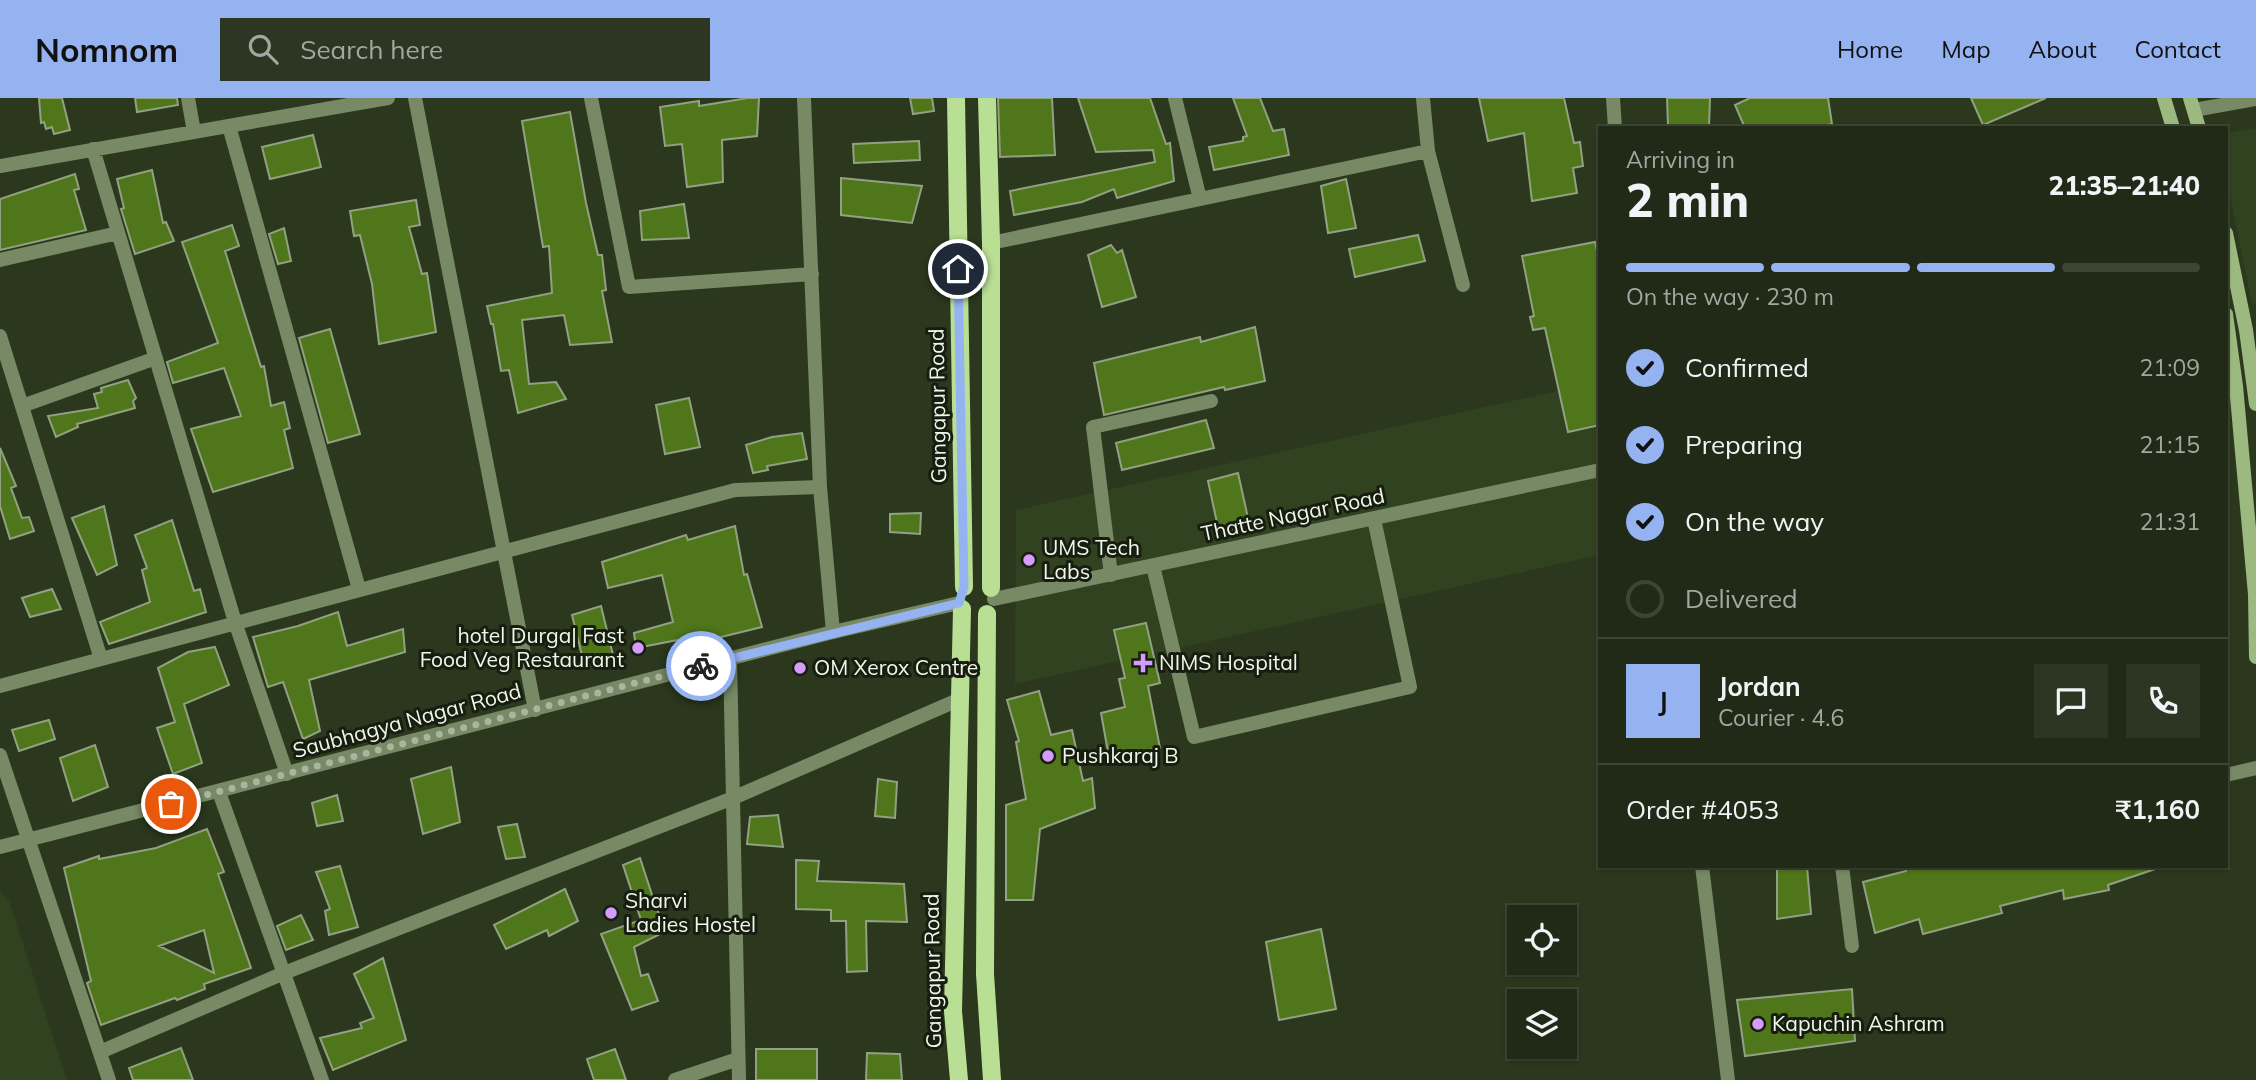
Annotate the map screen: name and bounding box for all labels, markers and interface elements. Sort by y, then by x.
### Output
search box [220,18,710,81]
text: Nomnom [35,29,178,70]
icon: search [244,30,282,68]
text: Search here [300,33,443,66]
text: Home [1837,34,1903,64]
text: Map [1941,34,1991,64]
text: About [2029,34,2097,64]
text: Contact [2135,34,2221,64]
text: Arriving in [1626,145,1735,174]
text: 21:35–21:40 [2049,169,2200,202]
text: 2 min [1626,171,1749,229]
pin [928,239,988,299]
icon: home [939,250,977,288]
text: On the way · 230 m [1626,282,1834,311]
street label: Gangapur Road [923,328,951,484]
icon: check [1626,349,1664,387]
text: Confirmed [1685,351,1809,384]
text: 21:09 [2140,353,2200,382]
icon: check [1626,426,1664,464]
text: Preparing [1685,428,1803,461]
text: 21:15 [2140,430,2200,459]
street label: Thatte Nagar Road [1199,482,1387,546]
icon: check [1626,503,1664,541]
text: On the way [1685,505,1824,538]
text: 21:31 [2140,507,2200,536]
place label: UMS Tech Labs [1043,534,1140,584]
marker: UMS Tech Labs [1021,552,1037,568]
text: Delivered [1685,582,1798,615]
place label: hotel Durga| Fast Food Veg Restaurant [420,622,624,672]
courier [666,631,736,701]
marker: hotel Durga| Fast Food Veg Restaurant [630,640,646,656]
icon: bike [682,647,720,685]
place label: NIMS Hospital [1159,649,1298,675]
marker: NIMS Hospital [1133,653,1153,673]
place label: OM Xerox Centre [814,654,978,680]
marker: OM Xerox Centre [792,660,808,676]
button: chat [2034,664,2108,738]
button: phone [2126,664,2200,738]
text: Jordan [1718,670,1801,703]
street label: Saubhagya Nagar Road [290,677,524,763]
text: J [1658,685,1668,718]
text: Courier · 4.6 [1718,703,1844,732]
place label: Pushkaraj B [1062,742,1179,768]
marker: Pushkaraj B [1040,748,1056,764]
pin [141,774,201,834]
icon: bag [152,785,190,823]
text: Order #4053 [1626,793,1779,826]
text: ₹1,160 [2116,793,2200,826]
place label: Sharvi Ladies Hostel [625,887,756,937]
street label: Gangapur Road [918,893,946,1049]
marker: Sharvi Ladies Hostel [603,905,619,921]
map controls [1507,905,1577,1059]
button: locate [1507,905,1577,975]
button: layers [1507,989,1577,1059]
place label: Kapuchin Ashram [1772,1010,1945,1036]
marker: Kapuchin Ashram [1750,1016,1766,1032]

